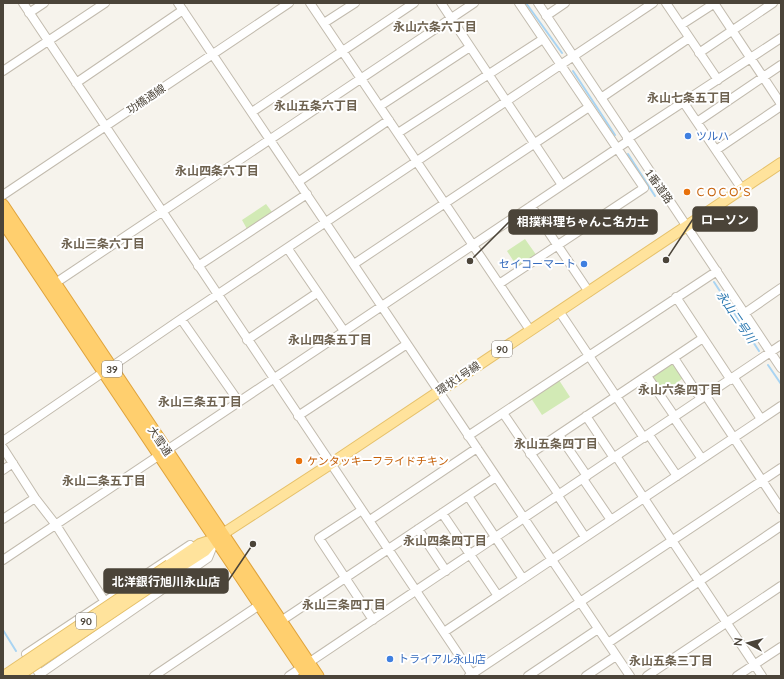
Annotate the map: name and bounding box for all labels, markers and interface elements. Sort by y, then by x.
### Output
district label: 永山六条六丁目 [393,19,477,34]
street label: 功橋通線 [124,81,168,116]
district label: 永山七条五丁目 [647,90,731,105]
district label: 永山五条六丁目 [274,98,358,113]
place label: ツルハ [696,129,729,142]
marker: ツルハ [683,131,693,141]
district label: 永山四条六丁目 [175,163,259,178]
street label: 1番道路 [643,166,676,206]
place label: ＣＯＣＯ’Ｓ [695,185,752,198]
marker: ＣＯＣＯ’Ｓ [682,187,692,197]
callout: ローソン [693,207,757,231]
callout: 相撲料理ちゃんこ名力士 [509,210,657,234]
text: ローソン [701,212,749,227]
text: 相撲料理ちゃんこ名力士 [517,214,649,229]
district label: 永山三条六丁目 [61,236,145,251]
place label: セイコーマート [499,257,576,270]
marker: セイコーマート [579,259,589,269]
water label: 永山二号川 [713,288,761,347]
district label: 永山四条五丁目 [288,332,372,347]
road number: 90 [492,341,512,357]
street label: 環状1号線 [433,358,482,397]
road number: 39 [102,361,122,377]
district label: 永山六条四丁目 [638,382,722,397]
district label: 永山三条五丁目 [158,394,242,409]
street label: 大雪通 [146,423,175,458]
district label: 永山五条四丁目 [514,436,598,451]
place label: ケンタッキーフライドチキン [307,454,449,467]
marker: ケンタッキーフライドチキン [294,456,304,466]
district label: 永山二条五丁目 [62,473,146,488]
district label: 永山四条四丁目 [403,533,487,548]
callout: 北洋銀行旭川永山店 [104,569,228,593]
text: 北洋銀行旭川永山店 [112,574,220,589]
district label: 永山三条四丁目 [302,597,386,612]
road number: 90 [76,613,96,629]
north arrow [728,623,768,663]
text: N [731,637,745,647]
place label: トライアル永山店 [398,652,486,665]
district label: 永山五条三丁目 [629,653,713,668]
marker: トライアル永山店 [385,654,395,664]

